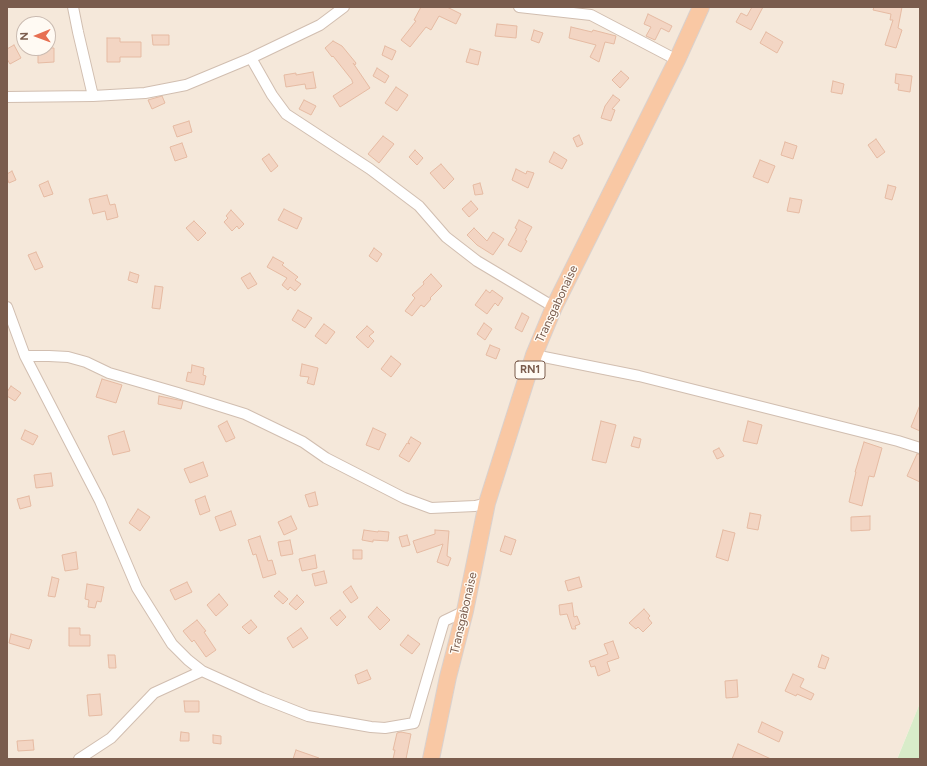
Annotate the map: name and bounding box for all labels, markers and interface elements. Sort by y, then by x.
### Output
north arrow [16,16,56,56]
text: N [18,32,31,41]
street label: Transgabonaise [533,263,581,345]
road number: RN1 [515,361,545,379]
street label: Transgabonaise [448,571,480,655]

